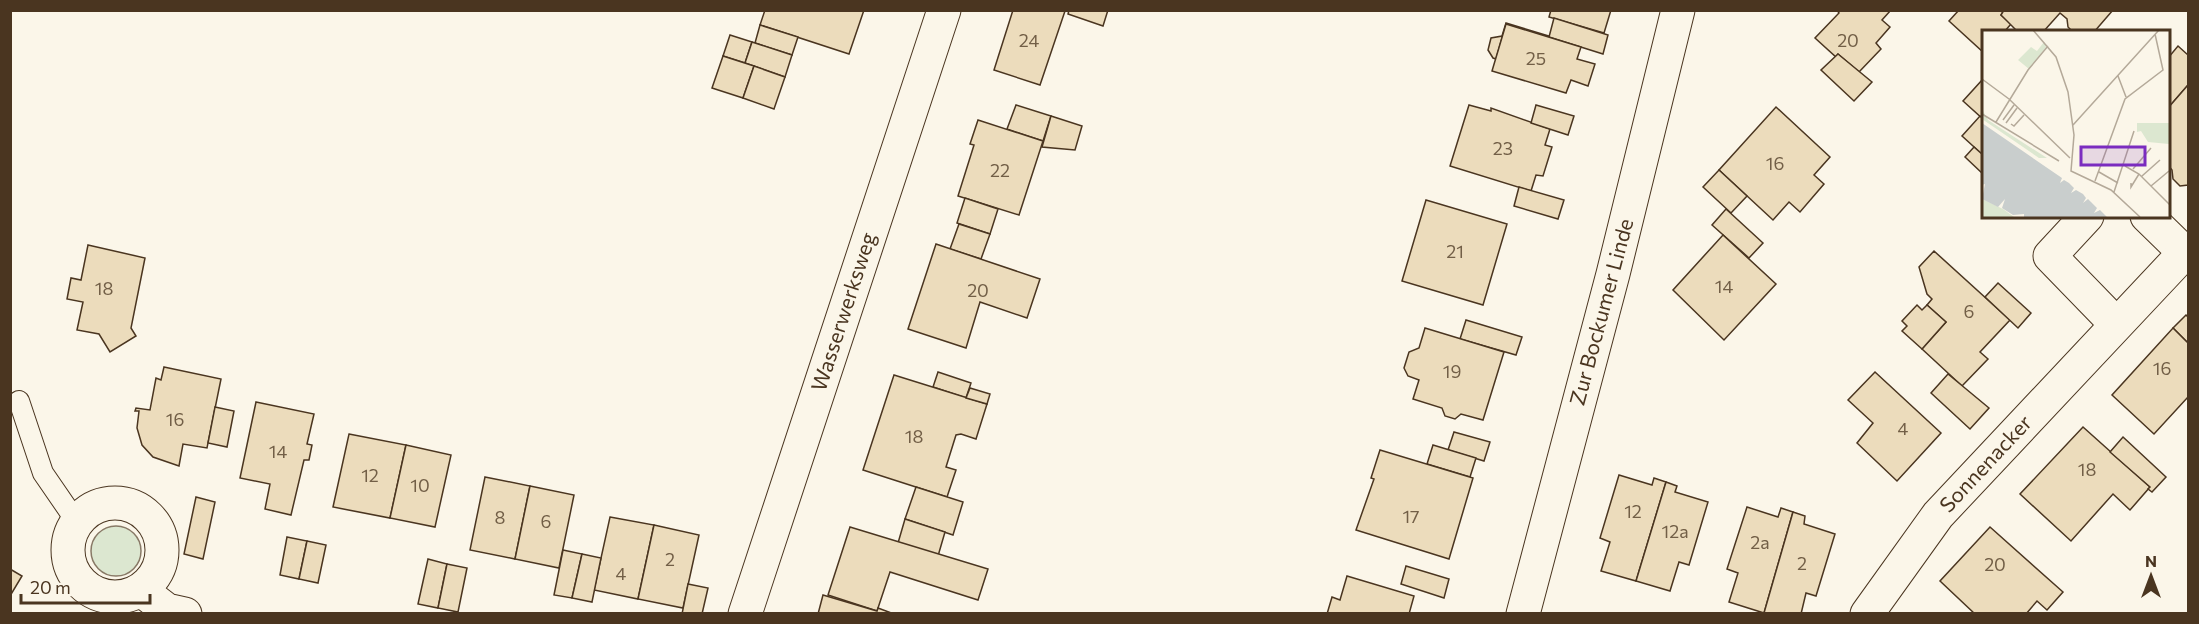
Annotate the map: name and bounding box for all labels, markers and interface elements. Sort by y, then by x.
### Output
house number: 24 [1019,29,1039,51]
house number: 20 [1837,29,1859,51]
inset map [1982,30,2169,218]
house number: 25 [1526,47,1546,69]
house number: 23 [1493,137,1513,159]
house number: 16 [1766,152,1784,174]
house number: 22 [990,159,1010,181]
street label: Zur Bockumer Linde [1564,215,1638,408]
street label: Wasserwerksweg [805,229,880,394]
house number: 21 [1446,240,1464,262]
house number: 14 [1715,275,1733,297]
house number: 18 [95,277,113,299]
house number: 20 [967,279,989,301]
house number: 6 [1964,300,1974,322]
house number: 16 [2153,357,2171,379]
house number: 19 [1443,360,1461,382]
house number: 16 [166,408,184,430]
street label: Sonnenacker [1934,409,2036,517]
house number: 4 [1898,417,1909,439]
house number: 18 [905,425,923,447]
house number: 14 [269,440,287,462]
house number: 18 [2078,458,2096,480]
house number: 12 [361,464,379,486]
house number: 10 [410,474,430,496]
house number: 12 [1624,500,1642,522]
house number: 17 [1402,505,1420,527]
house number: 8 [495,506,506,528]
house number: 6 [541,510,551,532]
house number: 12a [1661,520,1689,542]
house number: 2a [1750,531,1770,553]
north arrow [2121,546,2181,606]
house number: 2 [665,548,675,570]
text: N [2145,551,2157,570]
house number: 2 [1797,552,1807,574]
house number: 20 [1984,553,2006,575]
house number: 4 [616,562,627,584]
scale bar [21,567,150,605]
text: 20 m [30,576,71,598]

